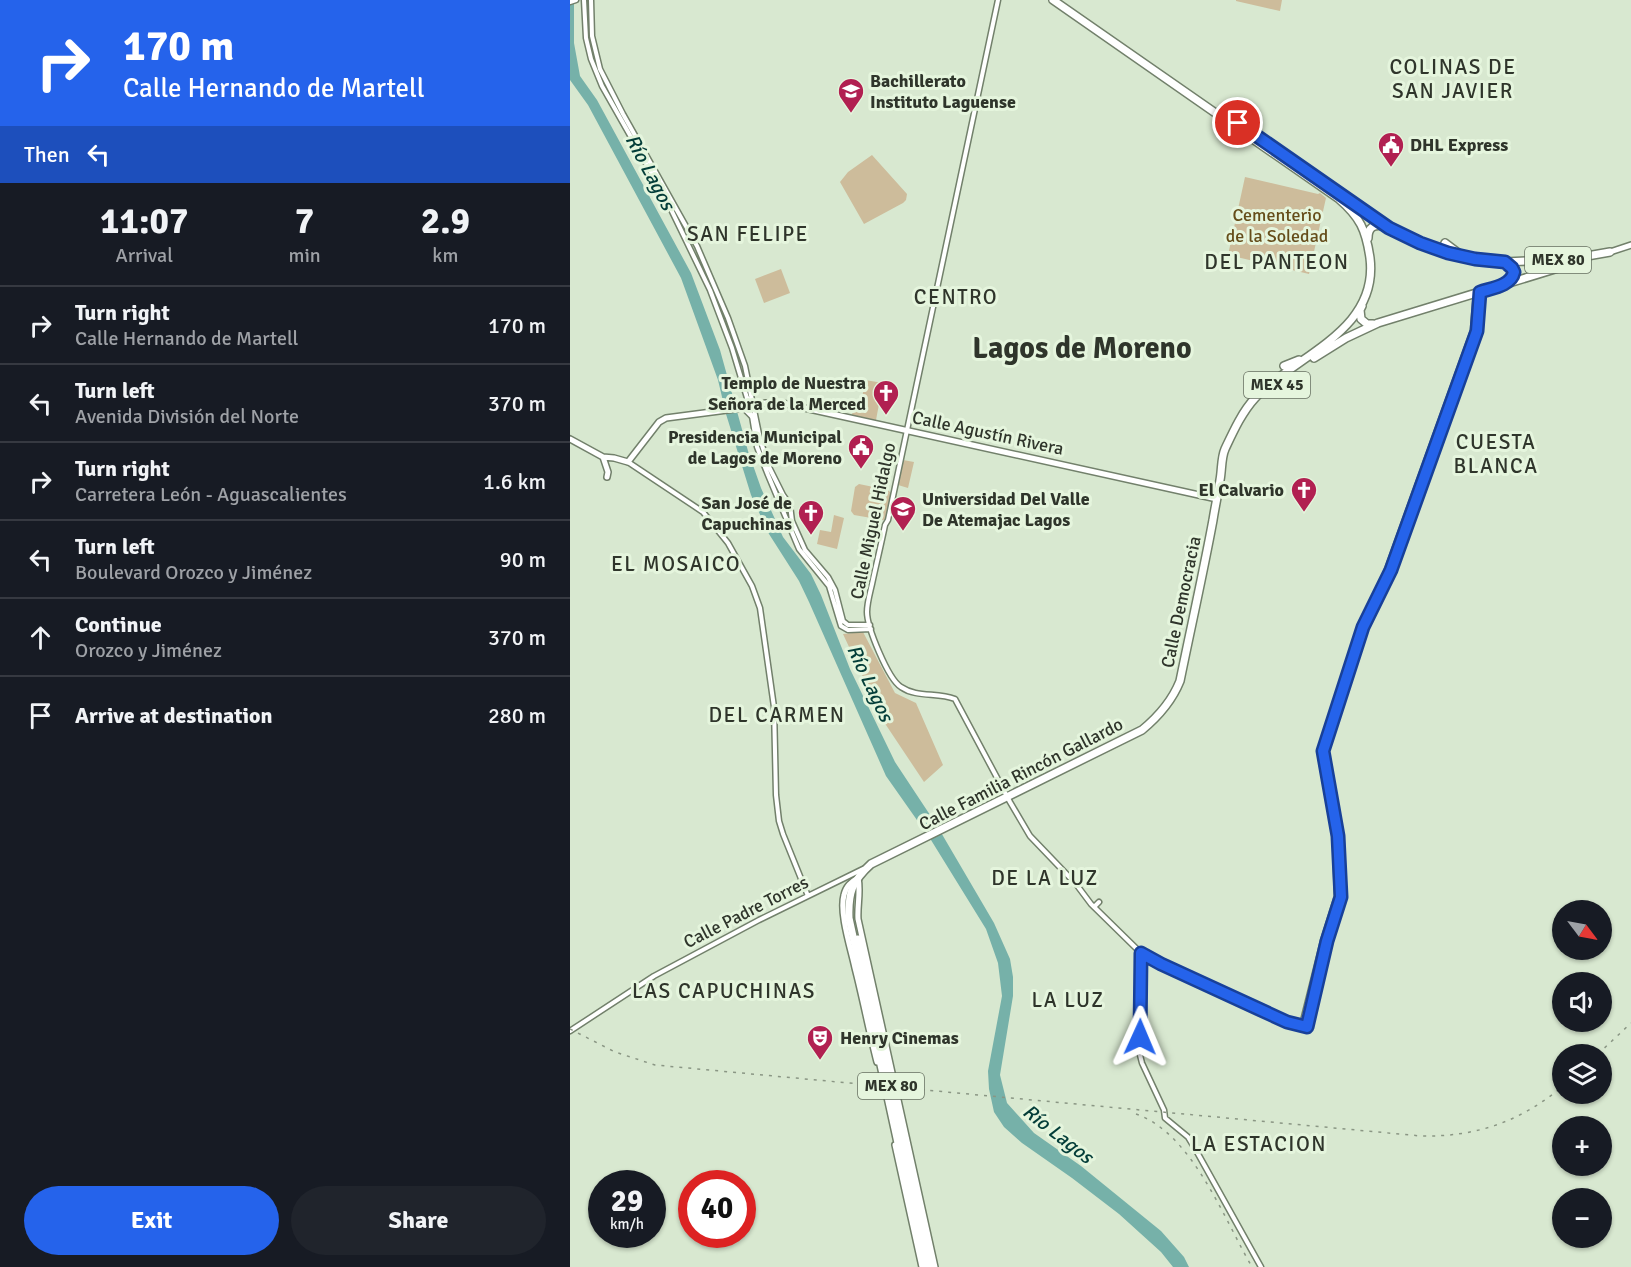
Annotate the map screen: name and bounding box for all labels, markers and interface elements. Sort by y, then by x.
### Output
text: 170 m [123,21,234,72]
icon: right [24,24,102,102]
district label: COLINAS DE SAN JAVIER [1389,54,1517,104]
place label: Bachillerato Instituto Laguense [870,70,1016,113]
text: Calle Hernando de Martell [123,72,425,105]
school or university icon: Bachillerato Instituto Laguense [836,76,866,114]
pin [1212,97,1263,148]
icon: arrive [1221,106,1254,139]
water label: Río Lagos [620,130,681,216]
public building icon: DHL Express [1376,130,1406,168]
place label: DHL Express [1410,134,1508,156]
icon: left [82,138,115,171]
text: Then [24,141,70,168]
text: 11:07 [100,199,188,244]
text: 7 [295,199,314,244]
text: 2.9 [421,199,470,244]
park label: Cementerio de la Soledad [1226,204,1328,247]
district label: SAN FELIPE [687,221,809,247]
text: Arrival [115,243,173,268]
text: min [288,243,321,268]
text: km [432,243,458,268]
road number: MEX 80 [1525,247,1591,273]
district label: DEL PANTEON [1204,249,1350,275]
district label: CENTRO [914,284,998,310]
text: Turn right [75,299,170,326]
icon: right [24,309,57,342]
text: 170 m [488,312,546,339]
text: Calle Hernando de Martell [75,326,298,351]
district label: Lagos de Moreno [972,330,1192,367]
place label: Templo de Nuestra Señora de la Merced [708,372,866,415]
road number: MEX 45 [1244,372,1310,398]
text: Turn left [75,377,155,404]
church icon: Templo de Nuestra Señora de la Merced [871,378,901,416]
icon: left [24,387,57,420]
text: 370 m [488,390,546,417]
text: Avenida División del Norte [75,404,299,429]
street label: Calle Agustín Rivera [910,406,1066,460]
place label: Presidencia Municipal de Lagos de Moreno [668,426,842,469]
district label: CUESTA BLANCA [1453,429,1539,479]
public building icon: Presidencia Municipal de Lagos de Moreno [846,432,876,470]
street label: Calle Miguel Hidalgo [846,441,900,601]
text: Turn right [75,455,170,482]
icon: right [24,465,57,498]
text: 1.6 km [483,468,546,495]
church icon: El Calvario [1289,475,1319,513]
place label: El Calvario [1198,479,1284,501]
text: Carretera León - Aguascalientes [75,482,347,507]
place label: Universidad Del Valle De Atemajac Lagos [922,488,1090,531]
place label: San José de Capuchinas [702,492,792,535]
school or university icon: Universidad Del Valle De Atemajac Lagos [888,494,918,532]
church icon: San José de Capuchinas [796,498,826,536]
text: Turn left [75,533,155,560]
street label: Calle Democracia [1156,534,1206,670]
icon: left [24,543,57,576]
text: 90 m [500,546,546,573]
district label: EL MOSAICO [611,551,741,577]
text: Boulevard Orozco y Jiménez [75,560,312,585]
text: Continue [75,611,162,638]
icon: ahead [24,621,57,654]
text: 370 m [488,624,546,651]
text: Orozco y Jiménez [75,638,222,663]
water label: Río Lagos [841,640,900,728]
icon: arrive [24,699,57,732]
text: Arrive at destination [75,702,272,729]
text: 280 m [488,702,546,729]
district label: DEL CARMEN [708,702,846,728]
street label: Calle Familia Rincón Gallardo [915,713,1127,835]
district label: DE LA LUZ [991,865,1099,891]
street label: Calle Padre Torres [680,871,812,953]
north arrow [1552,900,1612,960]
map controls [1552,900,1612,1248]
button: sound [1552,972,1612,1032]
district label: LAS CAPUCHINAS [632,978,816,1004]
district label: LA LUZ [1031,987,1105,1013]
position arrow [1108,1005,1172,1069]
theatre icon: Henry Cinemas [805,1023,835,1061]
place label: Henry Cinemas [840,1027,959,1049]
button: layers [1552,1044,1612,1104]
road number: MEX 80 [858,1073,924,1099]
water label: Río Lagos [1018,1099,1100,1171]
button: + [1552,1116,1612,1176]
district label: LA ESTACION [1191,1131,1327,1157]
speed limit sign: 40 [678,1170,756,1248]
text: 29 [611,1183,643,1220]
button: Exit [24,1186,279,1255]
button: Share [291,1186,546,1255]
button: − [1552,1188,1612,1248]
text: km/h [610,1215,644,1233]

